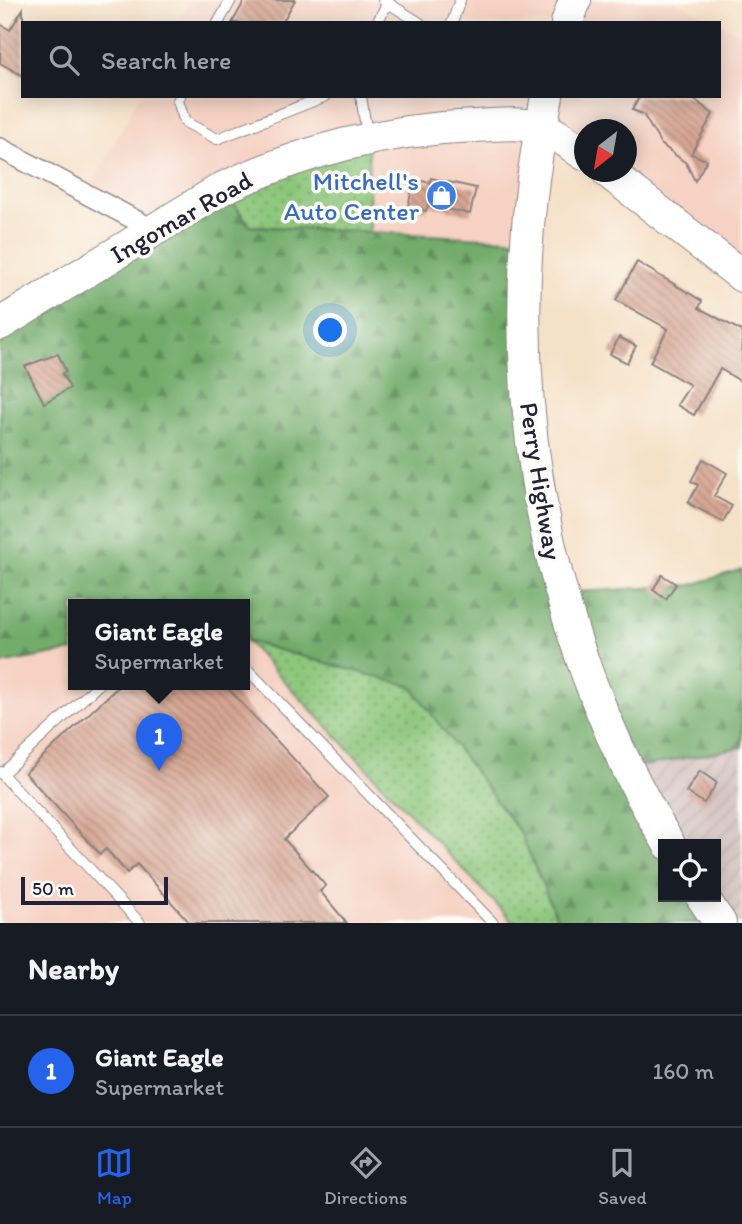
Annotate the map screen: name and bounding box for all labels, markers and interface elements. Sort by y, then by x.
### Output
search box [21,21,721,98]
icon: search [45,41,83,79]
text: Search here [101,44,231,76]
north arrow [574,119,637,182]
street label: Ingomar Road [105,164,258,270]
place label: Mitchell's Auto Center [284,165,420,227]
shop icon: Mitchell's Auto Center [425,179,459,213]
your location [313,313,347,347]
street label: Perry Highway [513,400,569,562]
popup [68,599,250,690]
text: Giant Eagle [94,615,223,647]
text: Supermarket [94,647,224,675]
pin: 1 [136,713,182,771]
map controls [658,839,721,902]
button: locate [658,839,721,902]
scale bar [21,874,168,906]
text: 50 m [32,877,74,900]
text: Nearby [28,950,119,987]
text: Giant Eagle [95,1041,224,1073]
text: 1 [46,1057,56,1085]
text: 160 m [652,1057,714,1085]
text: Supermarket [95,1073,224,1101]
tab: Map [95,1144,133,1209]
tab: Directions [324,1144,408,1209]
tab: Saved [598,1144,647,1209]

